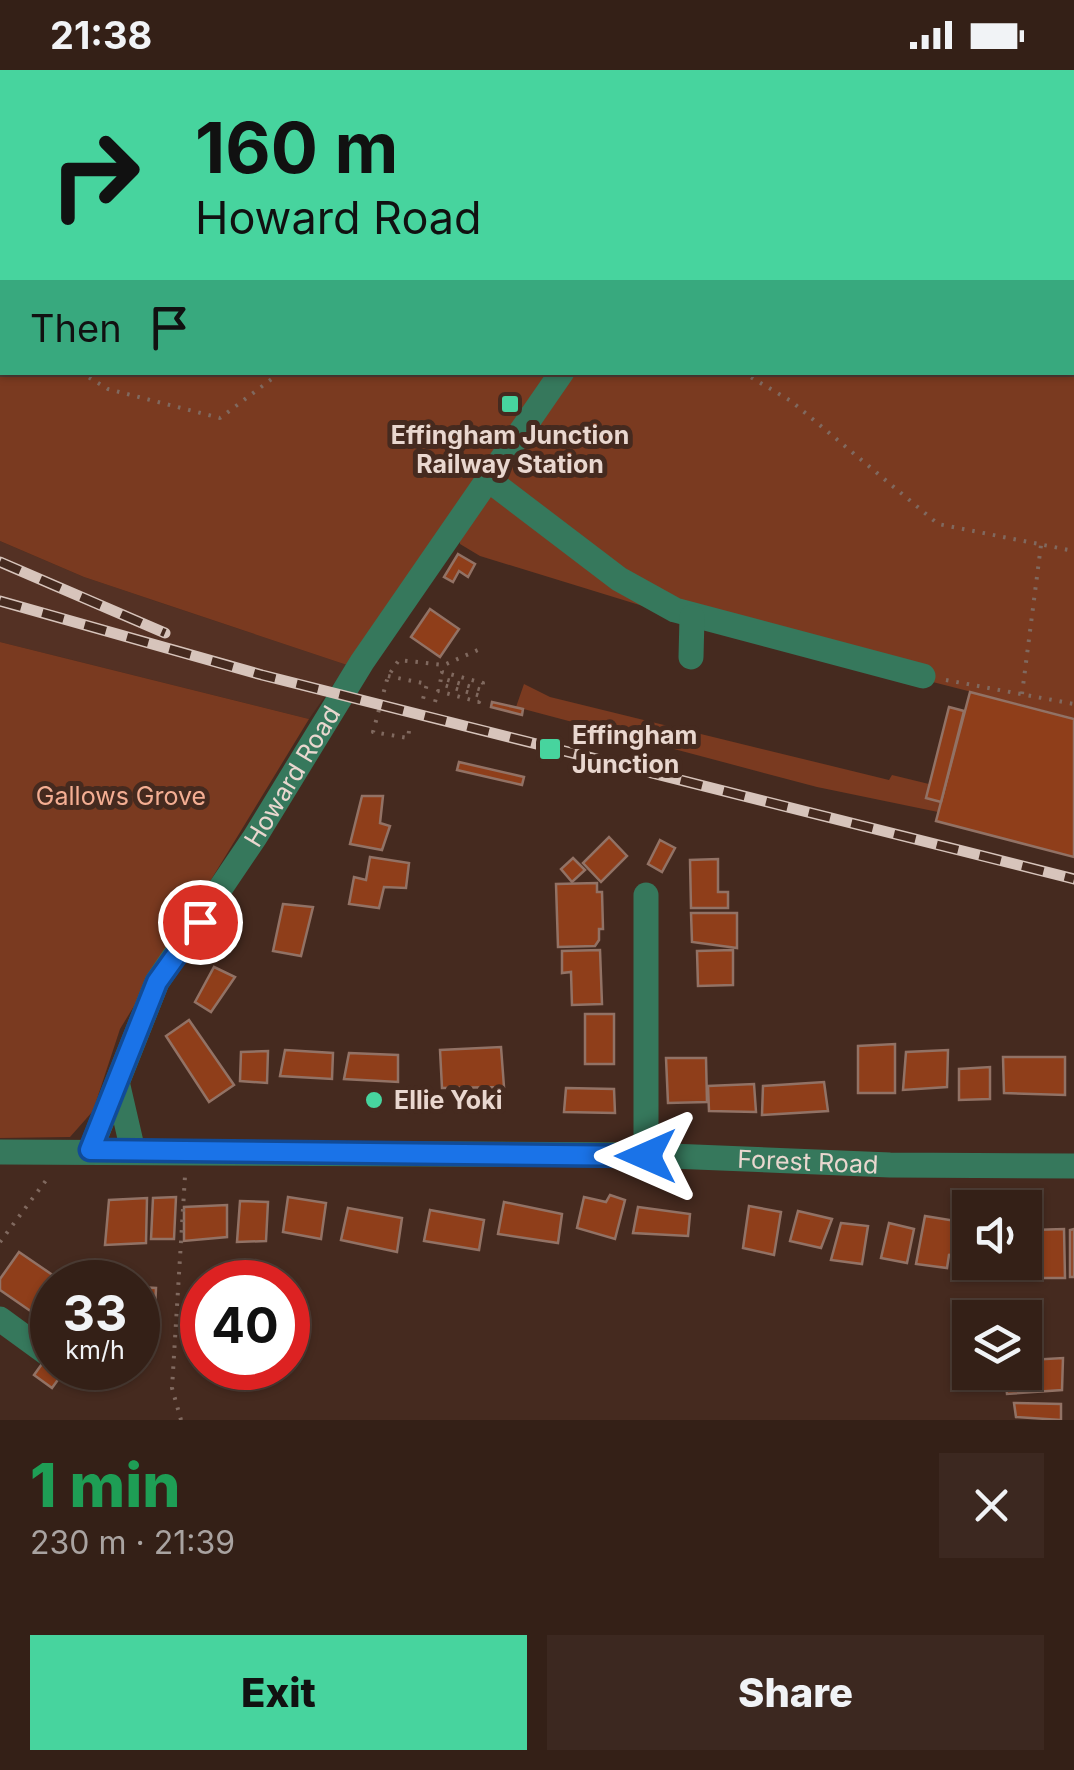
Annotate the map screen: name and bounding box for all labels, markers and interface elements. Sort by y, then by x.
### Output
text: 21:38 [50,12,152,58]
text: 160 m [195,105,398,190]
icon: right [30,110,160,240]
text: Howard Road [195,190,482,245]
icon: arrive [142,300,197,355]
text: Then [30,305,122,351]
marker: Effingham Junction Railway Station [499,393,521,415]
place label: Effingham Junction Railway Station [391,420,629,479]
street label: Howard Road [238,700,346,852]
place label: Effingham Junction [572,720,697,779]
marker: Effingham Junction [537,736,563,762]
park label: Gallows Grove [36,781,206,811]
pin [158,880,243,965]
icon: arrive [173,895,228,950]
place label: Ellie Yoki [394,1085,502,1115]
marker: Ellie Yoki [363,1089,385,1111]
position arrow [594,1104,698,1208]
street label: Forest Road [737,1144,879,1180]
map controls [952,1190,1042,1390]
button: sound [952,1190,1042,1280]
speed limit sign: 40 [180,1260,310,1390]
text: 33 [63,1283,127,1343]
button: layers [952,1300,1042,1390]
text: km/h [65,1335,125,1365]
text: 1 min [30,1449,180,1521]
button: close [939,1453,1044,1558]
text: 230 m · 21:39 [30,1523,235,1562]
button: Exit [30,1635,527,1750]
button: Share [547,1635,1044,1750]

